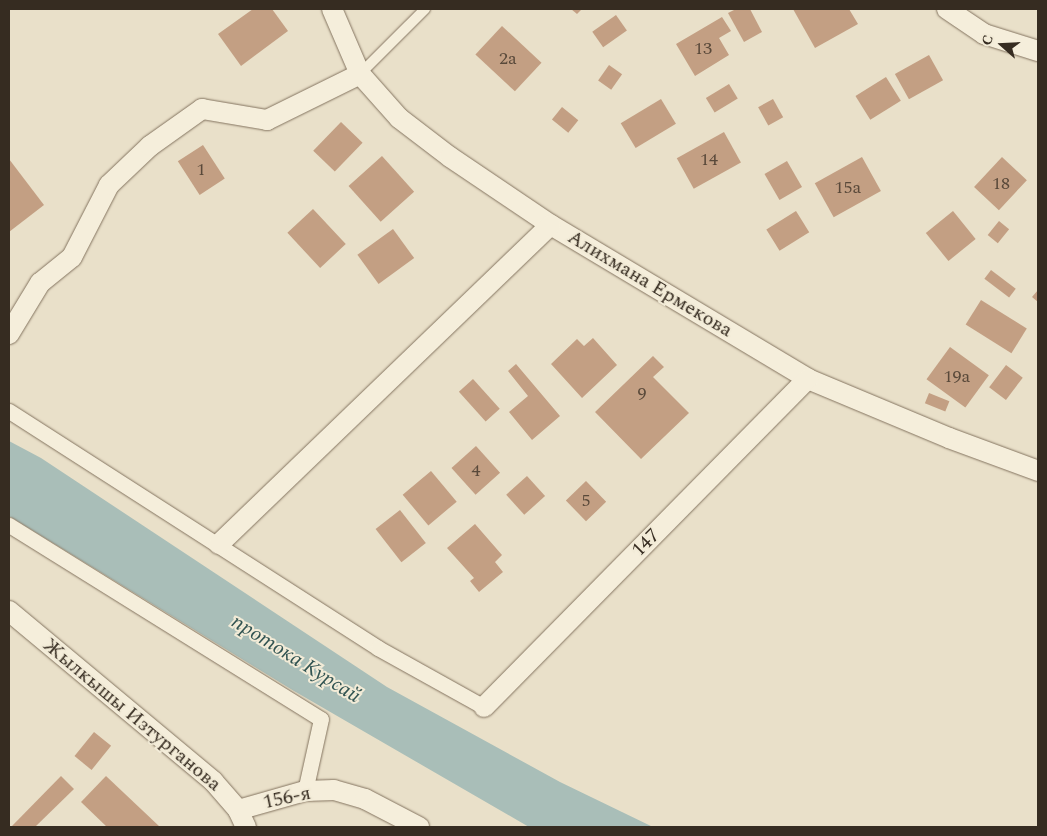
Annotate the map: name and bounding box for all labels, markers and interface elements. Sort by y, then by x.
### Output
north arrow [977,20,1027,70]
text: С [976,32,999,48]
house number: 13 [694,38,712,60]
house number: 2а [499,48,517,70]
house number: 14 [700,149,718,171]
house number: 1 [197,159,205,181]
house number: 18 [992,173,1010,195]
house number: 15а [835,177,861,199]
street label: Алихмана Ермекова [563,225,737,343]
house number: 19а [944,366,970,388]
house number: 9 [638,383,646,405]
house number: 4 [472,460,480,482]
house number: 5 [582,490,590,512]
street label: 147 [627,524,665,562]
water label: протока Курсай [227,609,365,709]
street label: Жылкышы Изтурганова [38,633,226,797]
street label: 156-я [261,781,313,815]

